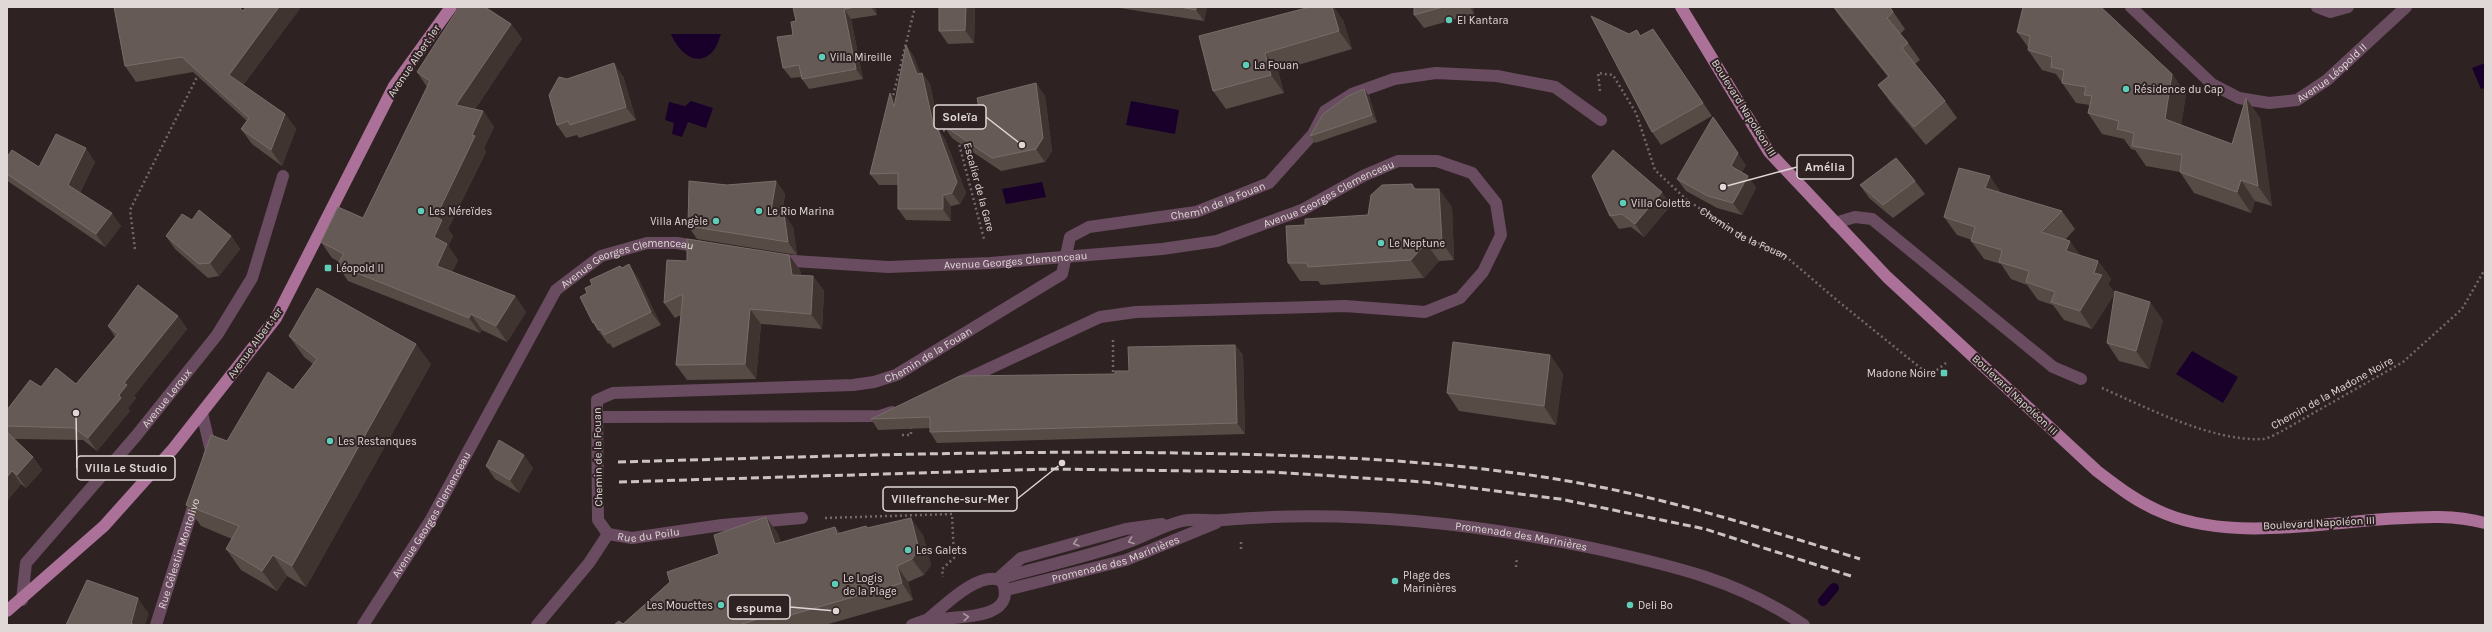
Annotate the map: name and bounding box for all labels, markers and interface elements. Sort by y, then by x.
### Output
place label: El Kantara [1457,14,1508,27]
marker: El Kantara [1444,15,1454,25]
street label: Avenue Albert 1er [385,22,443,100]
street label: Avenue Léopold II [2294,40,2369,105]
place label: Villa Mireille [830,51,892,64]
marker: Villa Mireille [817,52,827,62]
street label: Boulevard Napoléon III [1709,57,1779,159]
place label: La Fouan [1254,59,1299,72]
marker: La Fouan [1241,60,1251,70]
place label: Résidence du Cap [2134,83,2223,96]
marker: Résidence du Cap [2121,84,2131,94]
callout: Soleïa [934,105,986,129]
text: Soleïa [942,110,978,124]
street label: Escalier de la Gare [961,141,997,233]
callout: Amélia [1797,155,1853,179]
street label: Avenue Georges Clemenceau [1261,157,1396,230]
text: Amélia [1805,160,1845,174]
street label: Chemin de la Fouan [1170,179,1267,222]
place label: Villa Colette [1631,197,1691,210]
marker: Villa Colette [1618,198,1628,208]
street label: Chemin de la Fouan [1697,204,1791,263]
place label: Les Néreïdes [429,205,492,218]
place label: Le Rio Marina [767,205,834,218]
marker: Les Néreïdes [416,206,426,216]
marker: Le Rio Marina [754,206,764,216]
place label: Villa Angèle [650,215,708,228]
marker: Villa Angèle [711,216,721,226]
street label: Avenue Georges Clemenceau [558,236,695,291]
place label: Le Neptune [1389,237,1445,250]
marker: Le Neptune [1376,238,1386,248]
street label: Avenue Georges Clemenceau [944,249,1088,271]
place label: Léopold II [336,262,384,275]
marker: Léopold II [323,263,333,273]
street label: Avenue Albert 1er [225,305,285,381]
street label: Chemin de la Fouan [883,324,974,385]
street label: Boulevard Napoléon III [1970,352,2060,438]
street label: Chemin de la Madone Noire [2269,354,2396,432]
street label: Avenue Leroux [139,366,194,430]
place label: Madone Noire [1867,367,1936,380]
marker: Madone Noire [1939,368,1949,378]
street label: Chemin de la Fouan [591,407,605,507]
place label: Les Restanques [338,435,417,448]
marker: Les Restanques [325,436,335,446]
street label: Avenue Georges Clemenceau [389,449,473,580]
callout: Villa Le Studio [77,456,175,480]
text: Villa Le Studio [85,461,167,475]
callout: Villefranche-sur-Mer [883,487,1017,511]
text: Villefranche-sur-Mer [891,492,1009,506]
street label: Rue Célestin Montolivo [155,496,202,610]
street label: Boulevard Napoléon III [2263,514,2375,532]
street label: Promenade des Marinières [1455,519,1589,553]
street label: Rue du Poilu [616,525,680,545]
street label: Promenade des Marinières [1050,532,1182,585]
one-way arrow [1128,536,1135,544]
one-way arrow [1072,538,1079,547]
place label: Les Galets [916,544,967,557]
marker: Les Galets [903,545,913,555]
place label: Plage des Marinières [1403,569,1457,595]
place label: Le Logis de la Plage [843,572,897,598]
marker: Plage des Marinières [1390,576,1400,586]
marker: Le Logis de la Plage [830,579,840,589]
callout: espuma [728,595,790,619]
place label: Les Mouettes [646,599,713,612]
place label: Deli Bo [1638,599,1673,612]
marker: Les Mouettes [716,600,726,610]
marker: Deli Bo [1625,600,1635,610]
text: espuma [736,601,782,615]
one-way arrow [963,613,969,622]

